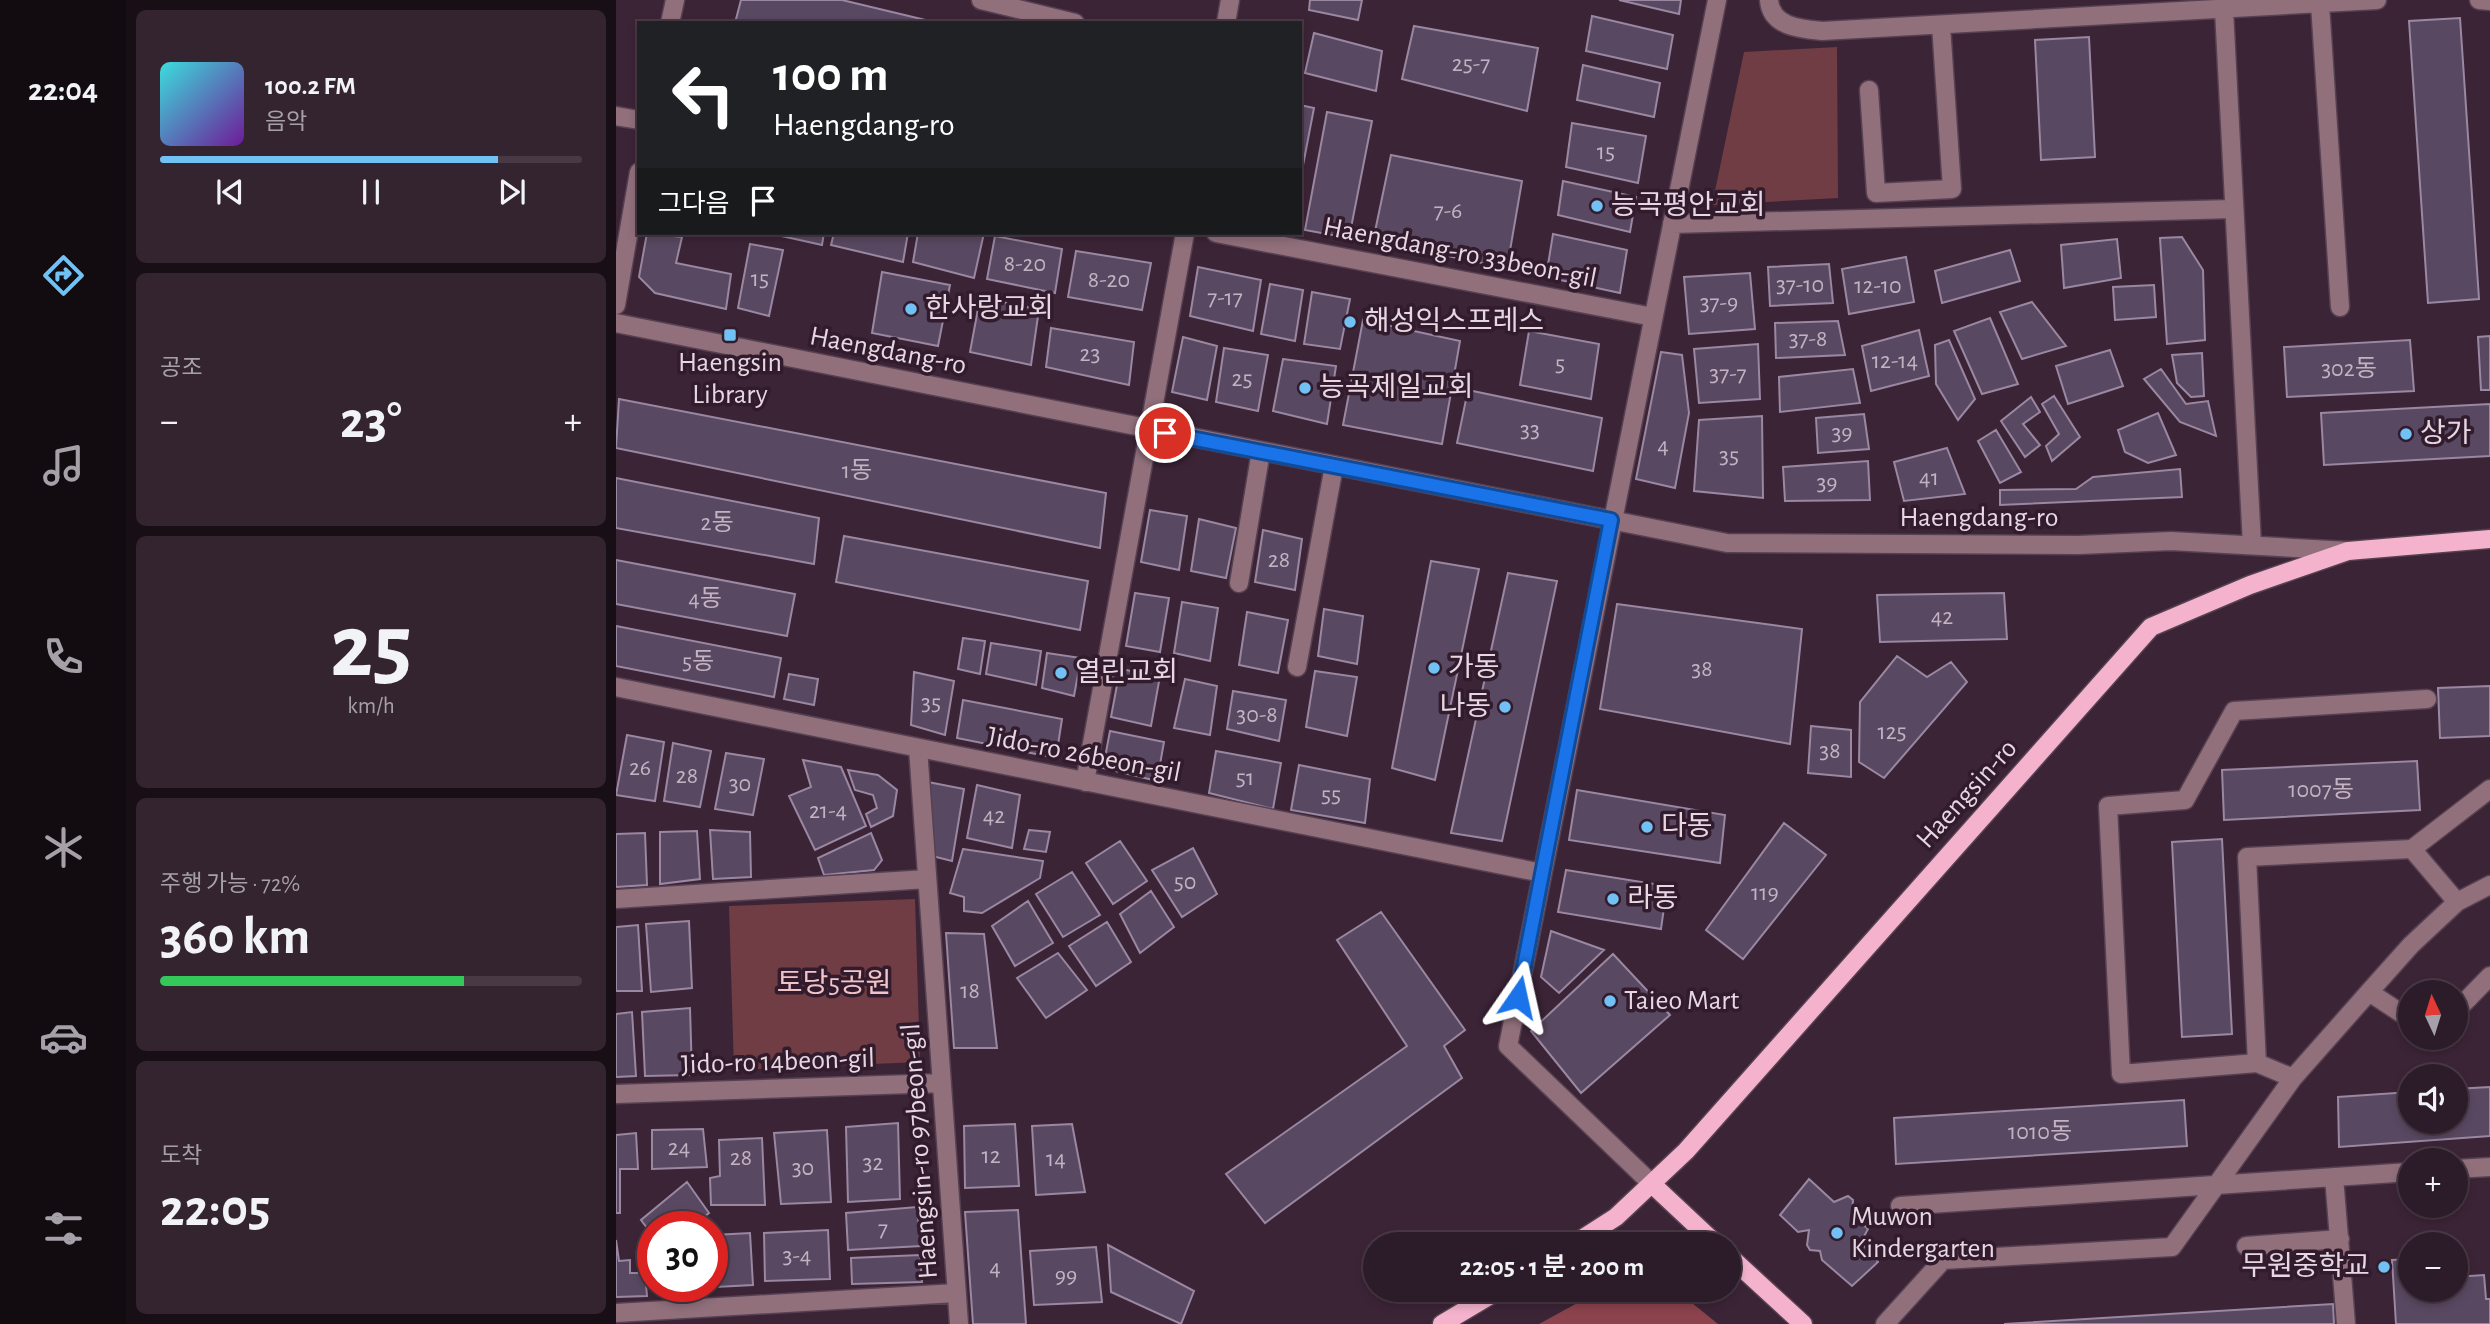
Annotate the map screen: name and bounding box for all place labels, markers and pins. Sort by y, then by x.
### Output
place label: 능곡평안교회 [1611,190,1766,220]
marker: 능곡평안교회 [1589,198,1605,214]
place label: 한사랑교회 [925,293,1054,323]
marker: 한사랑교회 [903,301,919,317]
place label: 해성익스프레스 [1364,306,1544,336]
marker: 해성익스프레스 [1342,314,1358,330]
marker: Haengsin Library [722,327,738,343]
place label: Haengsin Library [678,349,782,409]
place label: 능곡제일교회 [1319,372,1474,402]
marker: 능곡제일교회 [1297,380,1313,396]
pin [1135,403,1195,463]
place label: 상가 [2420,418,2472,448]
marker: 상가 [2398,426,2414,442]
place label: 가동 [1448,652,1500,682]
place label: 열린교회 [1075,657,1178,687]
marker: 가동 [1426,660,1442,676]
marker: 열린교회 [1053,665,1069,681]
place label: 나동 [1439,691,1491,721]
marker: 나동 [1497,699,1513,715]
place label: 다동 [1661,811,1713,841]
marker: 다동 [1639,819,1655,835]
place label: 라동 [1627,883,1679,913]
marker: 라동 [1605,891,1621,907]
place label: Taieo Mart [1624,987,1739,1015]
marker: Taieo Mart [1602,993,1618,1009]
place label: Muwon Kindergarten [1851,1203,1995,1263]
marker: Muwon Kindergarten [1829,1225,1845,1241]
place label: 무원중학교 [2241,1251,2370,1281]
marker: 무원중학교 [2376,1259,2392,1275]

